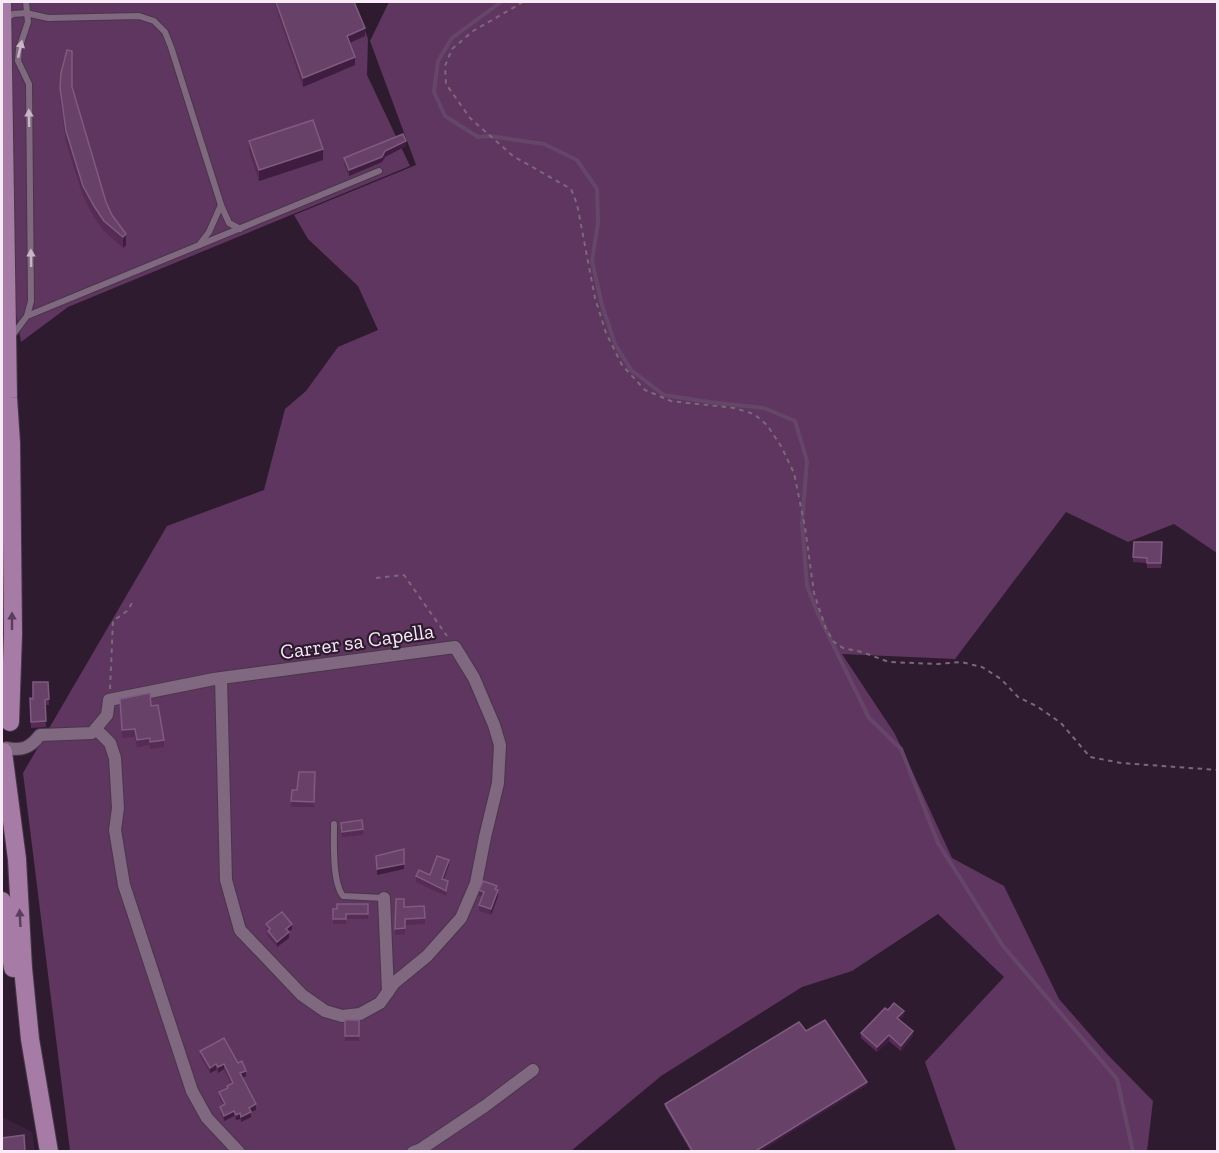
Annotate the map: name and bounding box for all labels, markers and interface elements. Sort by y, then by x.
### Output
one-way arrow [16,40,26,59]
one-way arrow [24,109,34,128]
one-way arrow [26,249,36,268]
one-way arrow [8,612,17,631]
street label: Carrer sa Capella [278,618,436,664]
one-way arrow [16,909,25,928]

